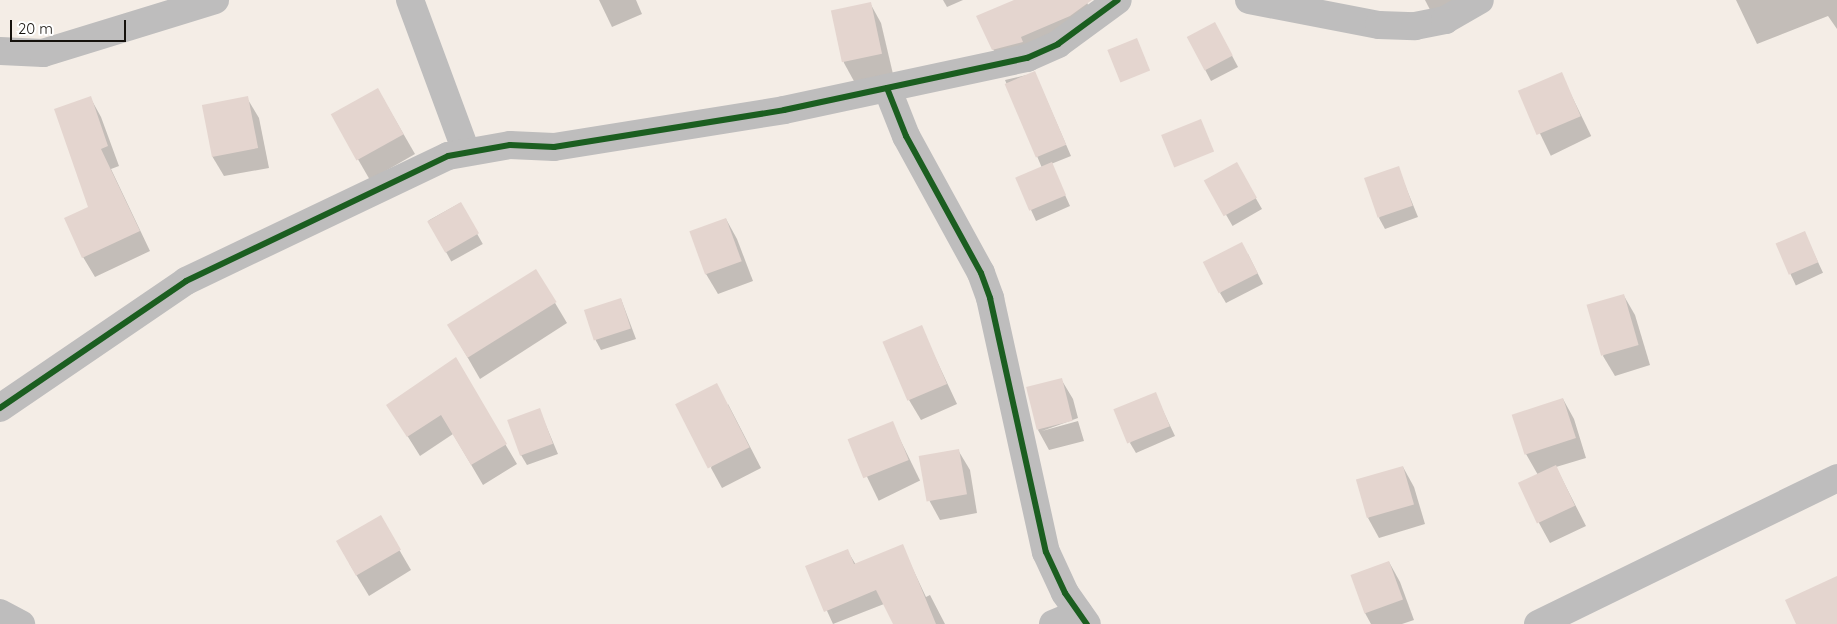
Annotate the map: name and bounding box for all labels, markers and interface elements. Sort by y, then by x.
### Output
scale bar [12,10,129,42]
text: 20 m [18,19,53,38]

